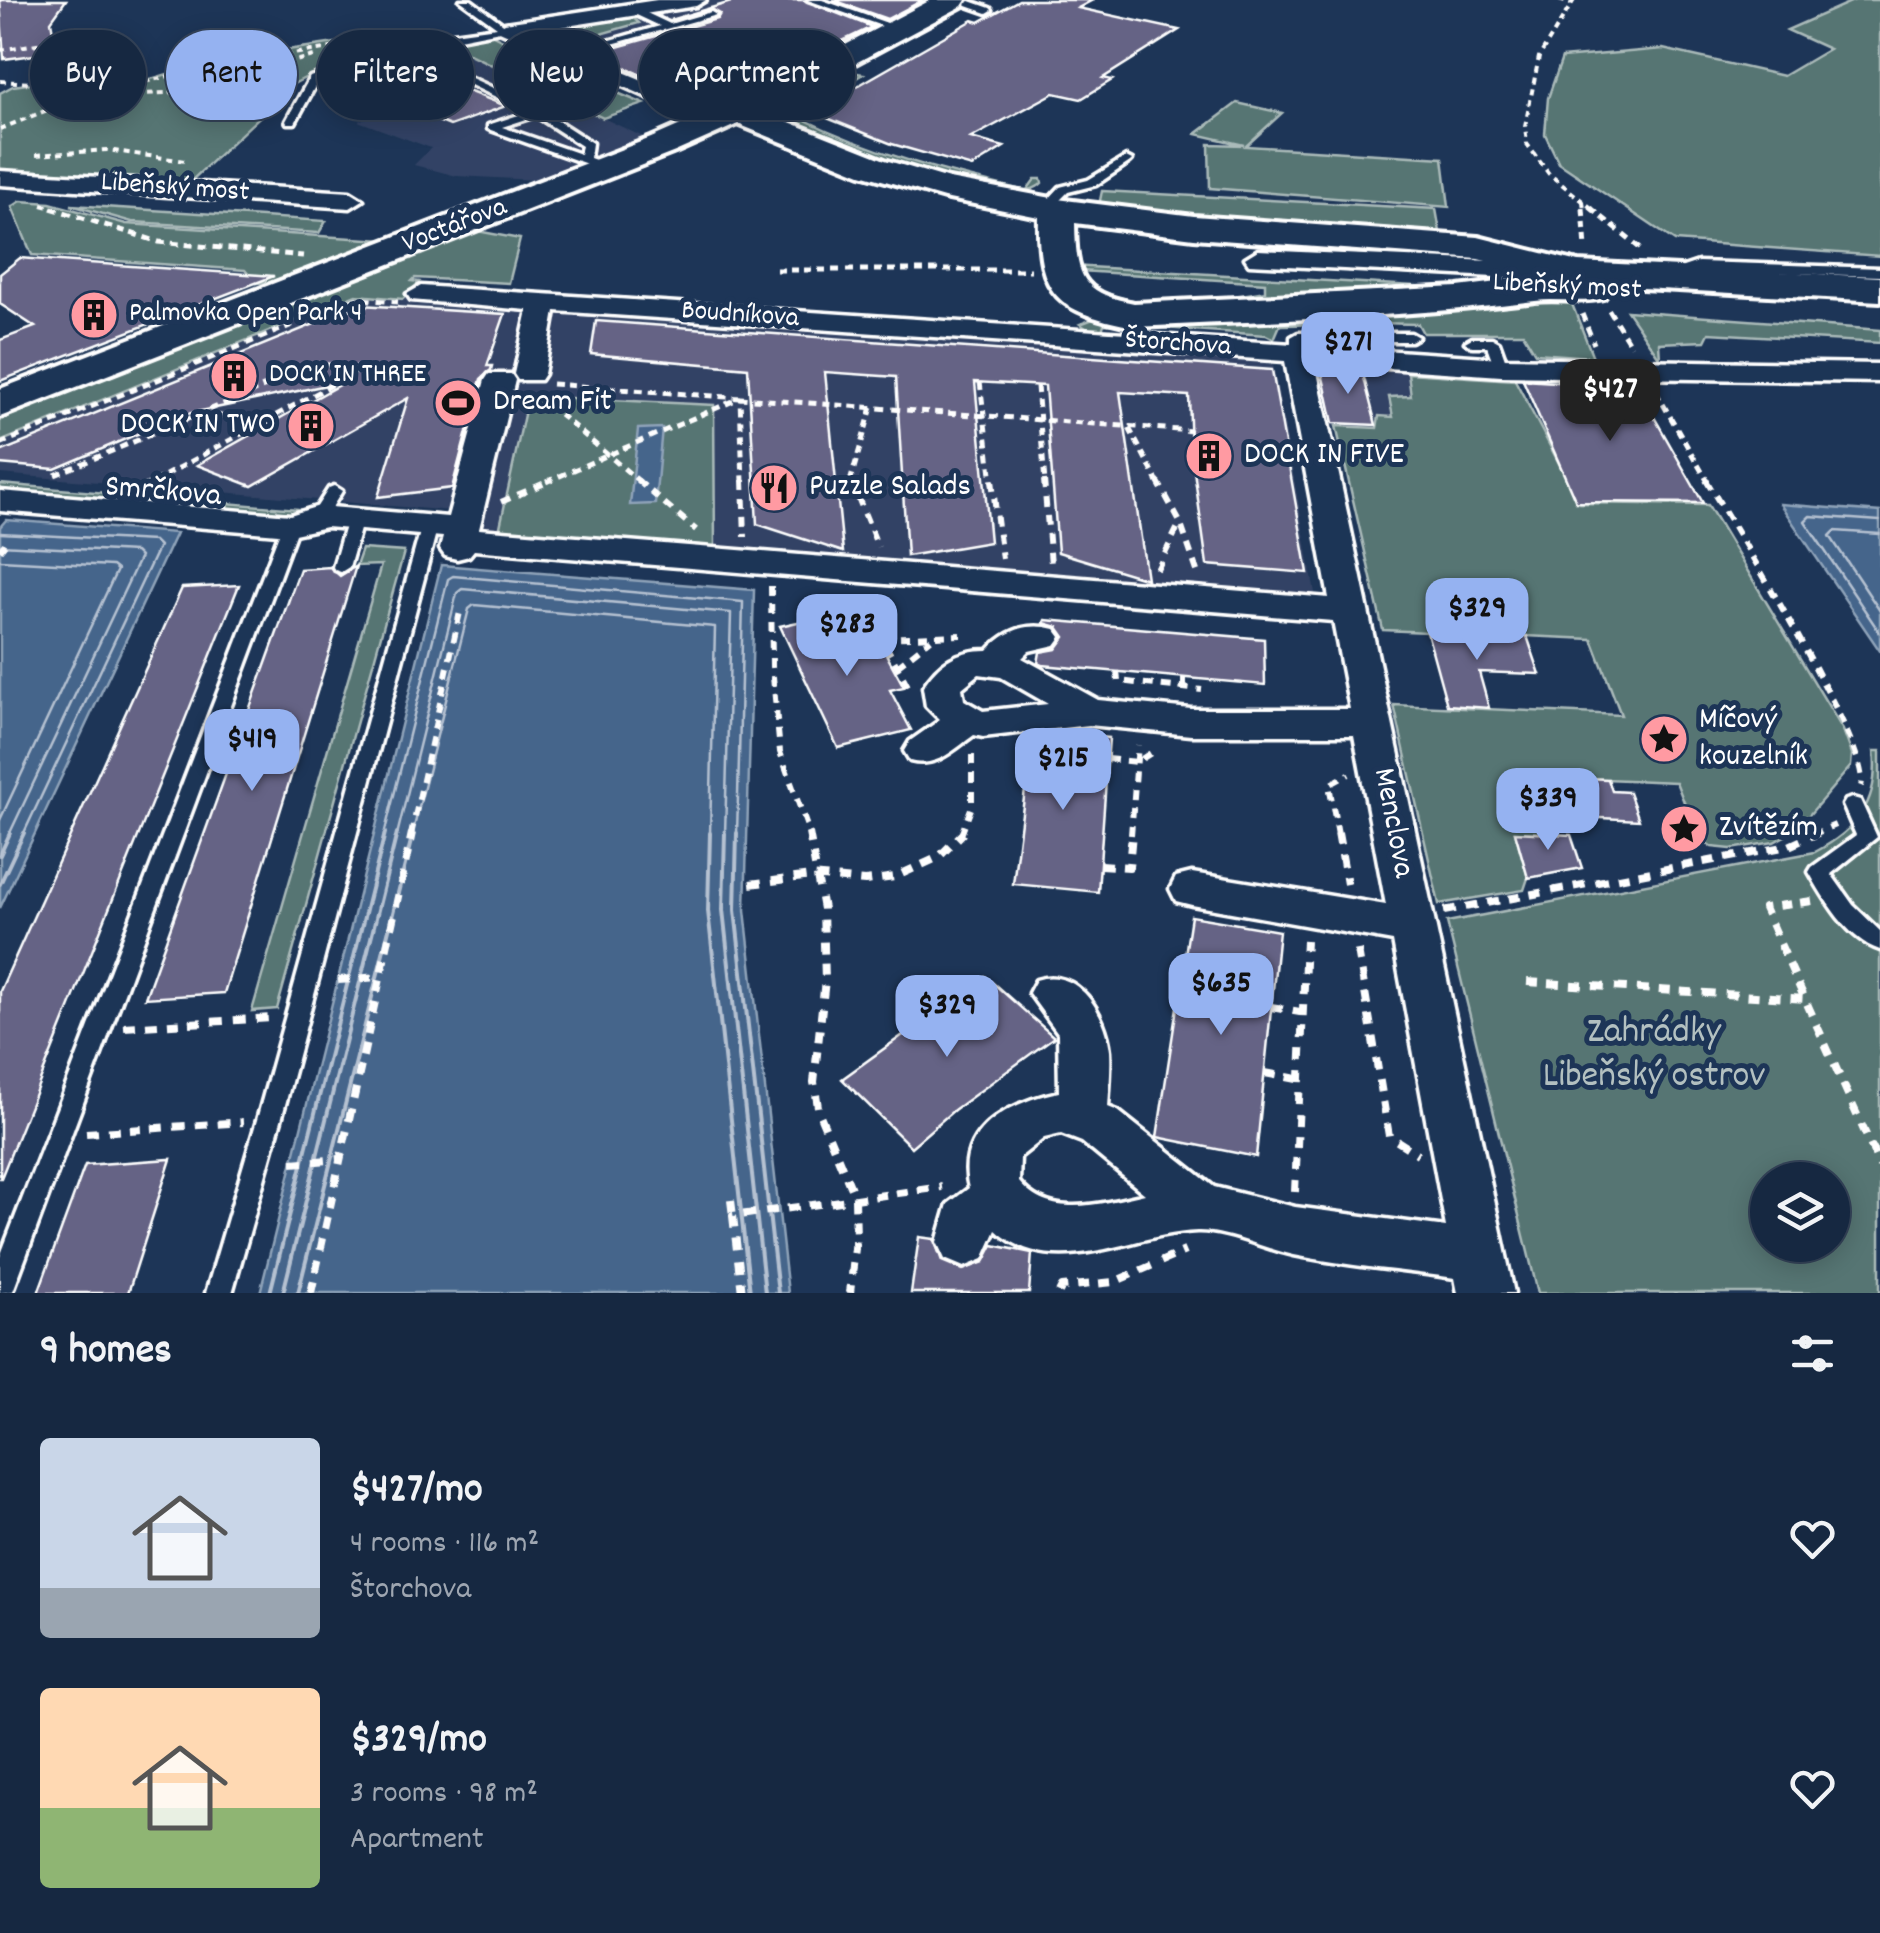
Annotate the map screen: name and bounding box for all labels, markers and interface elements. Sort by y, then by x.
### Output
chip: Buy [30,30,146,120]
chip: Rent [166,30,297,120]
chip: Filters [317,30,474,120]
chip: New [494,30,619,120]
chip: Apartment [639,30,855,120]
street label: Libeňský most [99,164,251,214]
street label: Voctářova [397,188,514,265]
street label: Libeňský most [1492,264,1642,312]
building icon: Palmovka Open Park 4 [68,289,120,341]
street label: Boudníkova [680,292,801,340]
place label: Palmovka Open Park 4 [129,295,362,335]
pin: $271 [1289,312,1407,397]
street label: Štorchova [1124,321,1233,369]
text: $271 [1323,321,1373,367]
building icon: DOCK IN THREE [208,350,260,402]
place label: DOCK IN THREE [269,356,427,396]
pin: $427 [1551,359,1669,444]
text: $427 [1582,368,1638,414]
sports icon: Dream Fit [432,377,484,429]
place label: Dream Fit [493,380,612,426]
building icon: DOCK IN TWO [285,400,337,452]
place label: DOCK IN TWO [121,403,276,449]
building icon: DOCK IN FIVE [1183,430,1235,482]
place label: DOCK IN FIVE [1244,433,1404,479]
restaurant icon: Puzzle Salads [748,462,800,514]
street label: Smrčkova [103,465,224,521]
place label: Puzzle Salads [809,465,971,511]
pin: $329 [1418,578,1536,663]
text: $329 [1447,587,1507,633]
pin: $283 [788,594,906,679]
text: $283 [818,603,876,649]
place label: Míčový kouzelník [1699,698,1808,781]
pin: $419 [193,709,311,794]
place icon: Míčový kouzelník [1638,713,1690,765]
text: $419 [226,718,278,764]
pin: $215 [1004,728,1122,813]
text: $215 [1037,737,1089,783]
street label: Menclova [1359,764,1425,883]
pin: $339 [1489,768,1607,853]
text: $339 [1518,777,1578,823]
place icon: Zvítězím [1658,803,1710,855]
place label: Zvítězím [1719,806,1818,852]
pin: $635 [1162,953,1280,1038]
text: $635 [1191,962,1251,1008]
pin: $329 [888,975,1006,1060]
text: $329 [917,984,977,1030]
park label: Zahrádky Libeňský ostrov [1543,1006,1765,1105]
map controls [1750,1162,1850,1262]
button: layers [1750,1162,1850,1262]
text: 9 homes [40,1323,172,1383]
icon: filters [1785,1326,1840,1381]
text: $427/mo [350,1462,483,1522]
icon: home [120,1478,240,1598]
icon: heart [1785,1511,1840,1566]
text: 4 rooms · 116 m² [350,1522,539,1568]
text: Štorchova [350,1568,471,1614]
text: $329/mo [350,1712,487,1772]
icon: home [120,1728,240,1848]
icon: heart [1785,1761,1840,1816]
text: 3 rooms · 98 m² [350,1772,538,1818]
text: Apartment [350,1818,484,1864]

